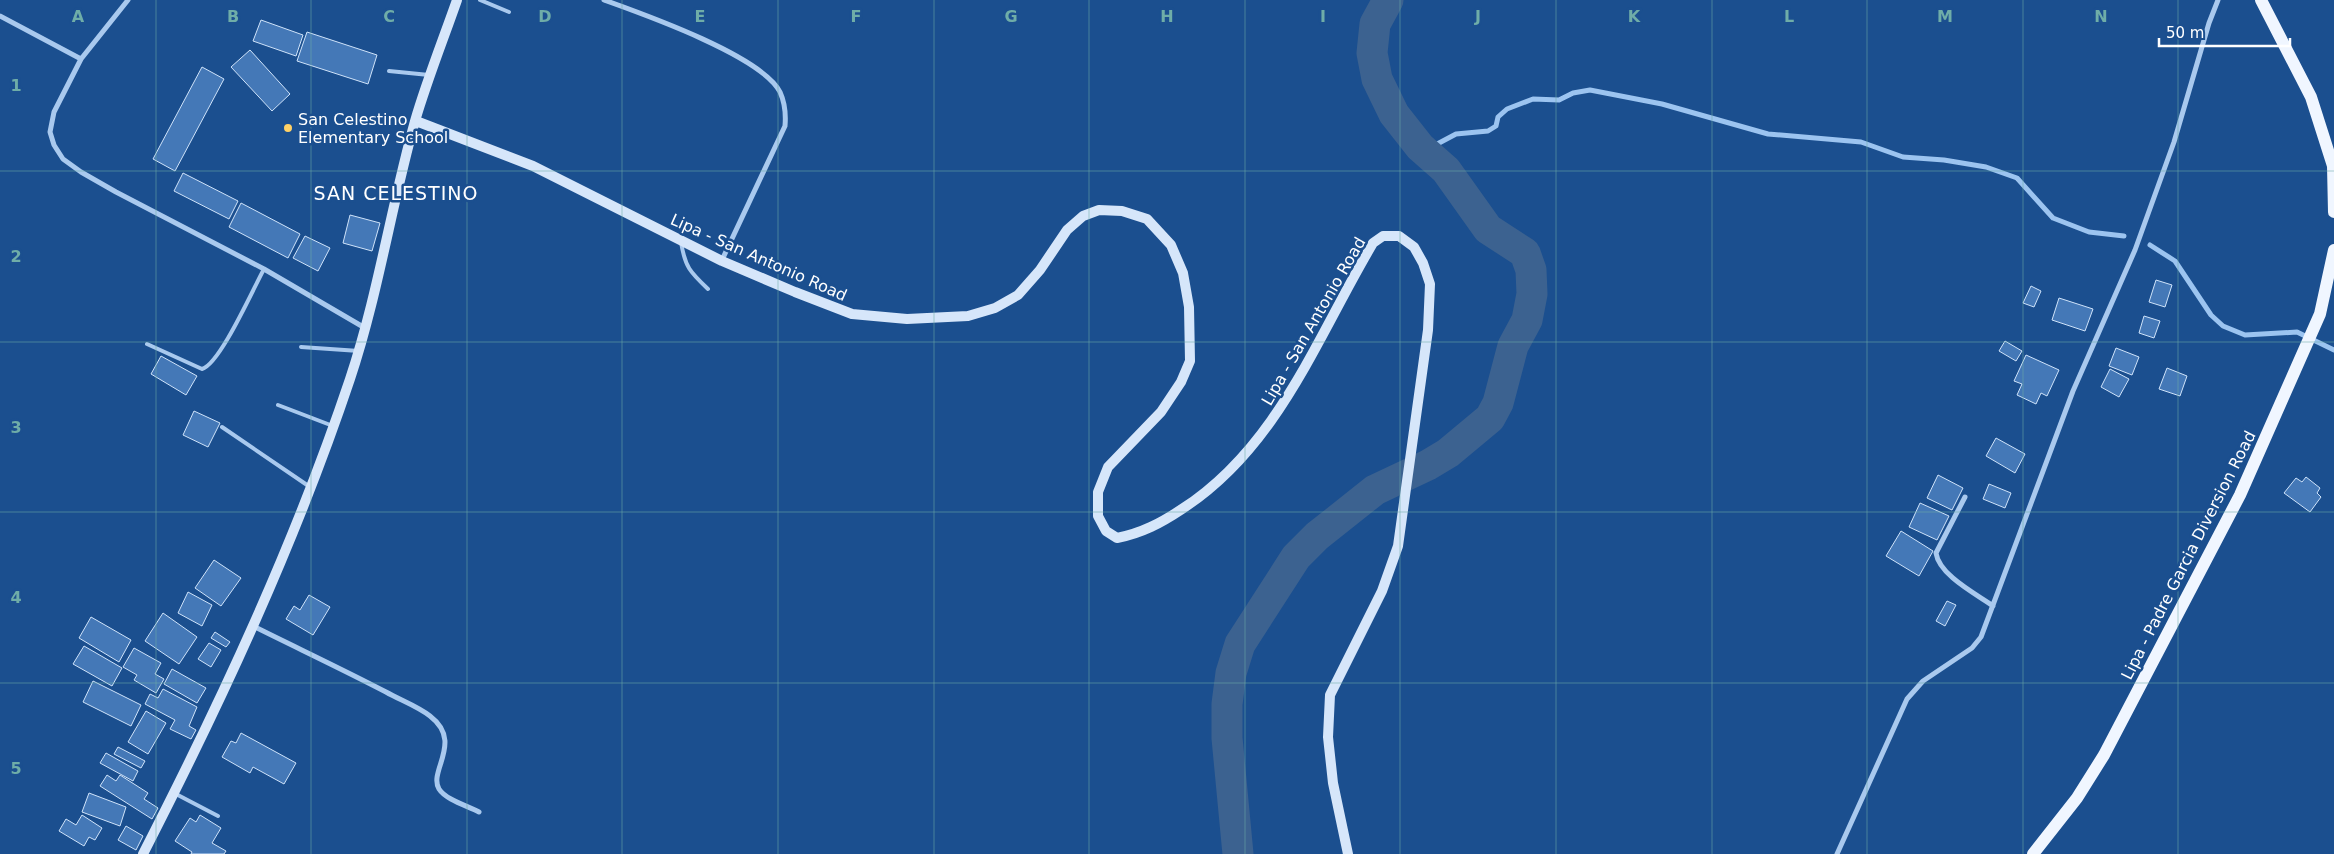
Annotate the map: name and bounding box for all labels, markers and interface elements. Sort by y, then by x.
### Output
text: A [72,7,85,26]
text: B [227,7,239,26]
text: C [383,7,395,26]
text: D [538,7,552,26]
text: E [695,7,705,26]
text: F [851,7,861,26]
text: G [1004,7,1018,26]
text: H [1160,7,1174,26]
text: I [1320,7,1326,26]
text: J [1474,7,1481,26]
text: K [1628,7,1641,26]
text: L [1784,7,1794,26]
text: M [1937,7,1953,26]
text: N [2094,7,2108,26]
scale bar [2159,15,2290,47]
text: 50 m [2166,24,2204,42]
text: 1 [10,76,22,95]
place label: San Celestino Elementary School [298,110,448,147]
marker: San Celestino Elementary School [282,122,294,134]
district label: SAN CELESTINO [314,182,478,204]
street label: Lipa - San Antonio Road [668,210,850,305]
street label: Lipa - San Antonio Road [1257,234,1369,409]
text: 2 [10,247,22,266]
text: 3 [10,418,22,437]
street label: Lipa - Padre Garcia Diversion Road [2117,428,2260,683]
text: 4 [10,588,22,607]
text: 5 [10,759,22,778]

